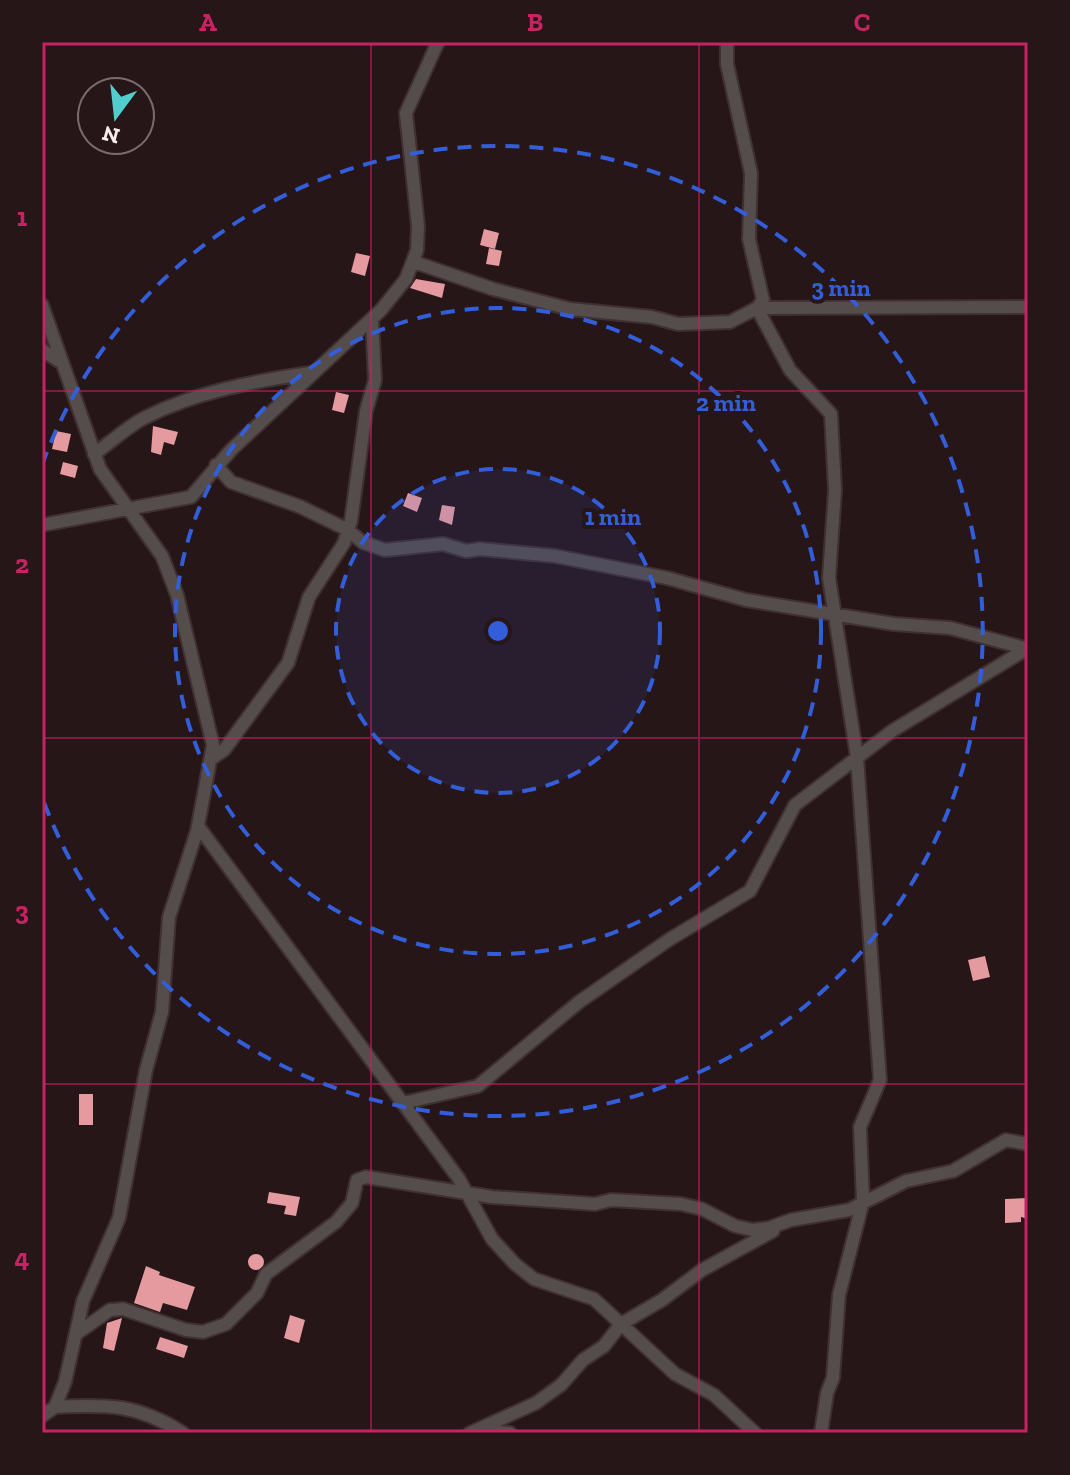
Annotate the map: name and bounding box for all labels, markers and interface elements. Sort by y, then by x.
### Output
text: A [199,6,217,38]
text: B [527,6,543,38]
text: C [854,6,870,38]
north arrow [76,76,156,156]
text: N [99,120,123,150]
text: 1 [17,201,28,233]
text: 3 min [811,273,871,302]
text: 2 min [696,388,756,417]
text: 1 min [585,502,641,531]
text: 2 [15,548,29,580]
centre of rings [484,617,512,645]
text: 3 [15,895,29,927]
text: 4 [15,1242,30,1274]

